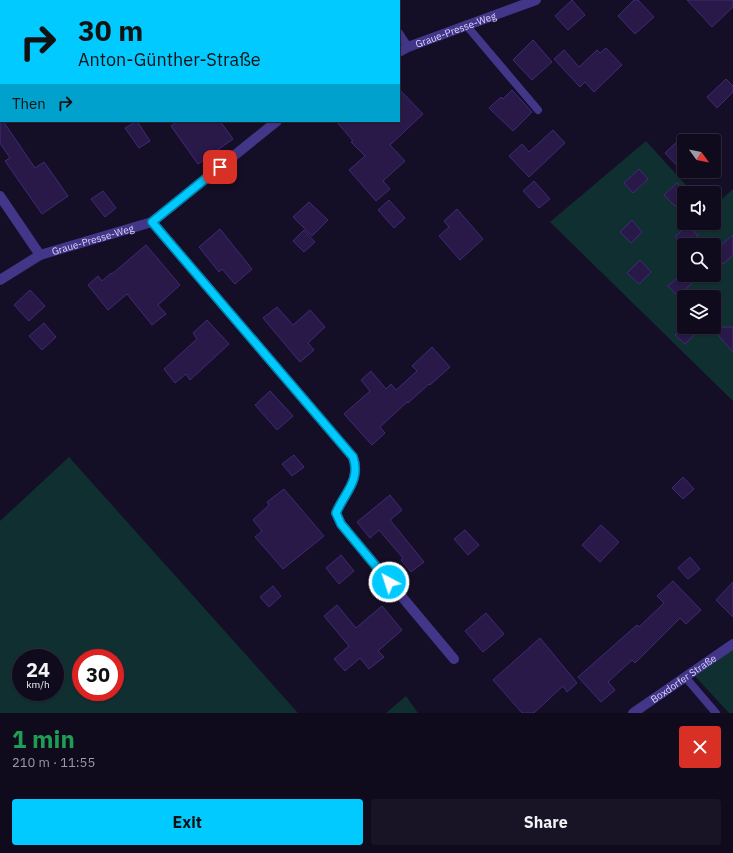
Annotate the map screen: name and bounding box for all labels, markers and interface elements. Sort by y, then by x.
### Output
street label: Graue-Presse-Weg [413,9,498,50]
text: 30 m [78,12,143,49]
icon: right [12,16,64,68]
text: Anton-Günther-Straße [78,48,261,71]
icon: right [54,92,76,114]
text: Then [12,94,46,113]
north arrow [677,134,721,178]
map controls [677,134,721,334]
pin [203,150,237,184]
icon: arrive [209,156,231,178]
button: sound [677,186,721,230]
street label: Graue-Presse-Weg [50,221,136,258]
button: search [677,238,721,282]
button: layers [677,290,721,334]
position arrow [368,561,410,603]
speed limit sign: 30 [72,649,124,701]
street label: Boxdorfer Straße [648,651,719,706]
text: 24 [26,656,50,683]
text: km/h [26,678,50,691]
text: 1 min [12,723,75,755]
button: close [679,726,721,768]
text: 210 m · 11:55 [12,754,95,771]
button: Exit [12,799,363,845]
button: Share [371,799,721,845]

